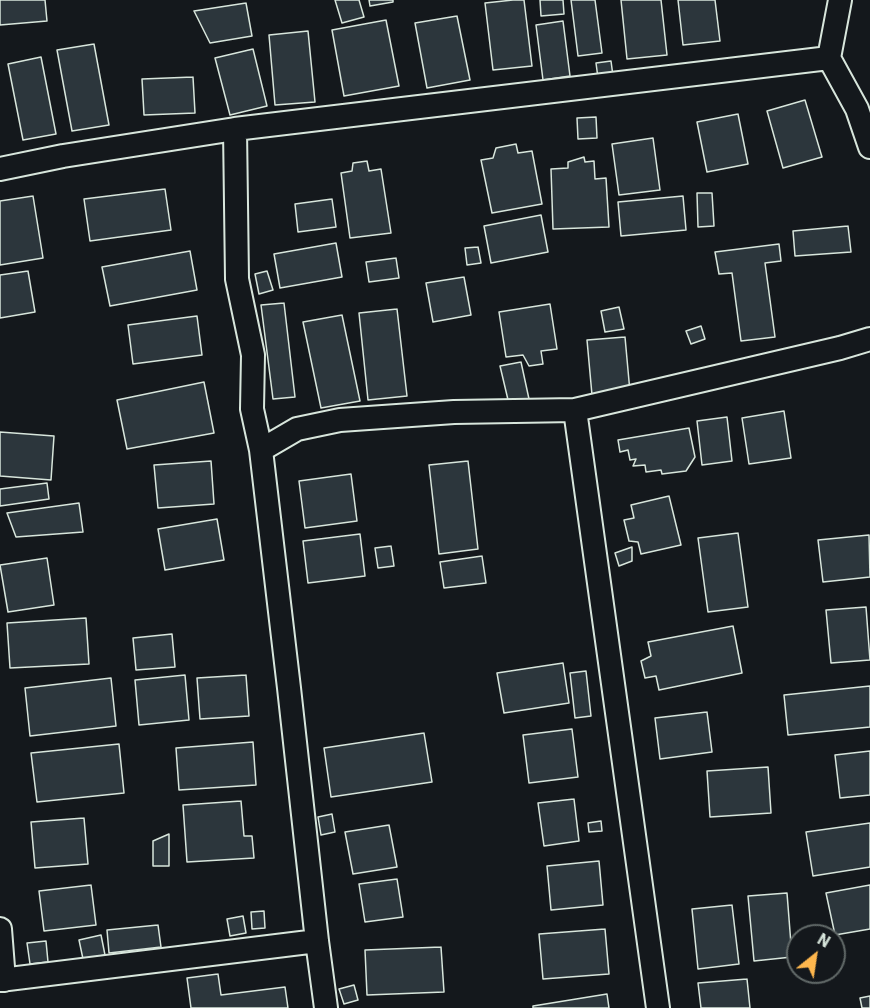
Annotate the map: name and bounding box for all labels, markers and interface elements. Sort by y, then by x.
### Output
north arrow [786,924,846,984]
text: N [814,929,834,952]

